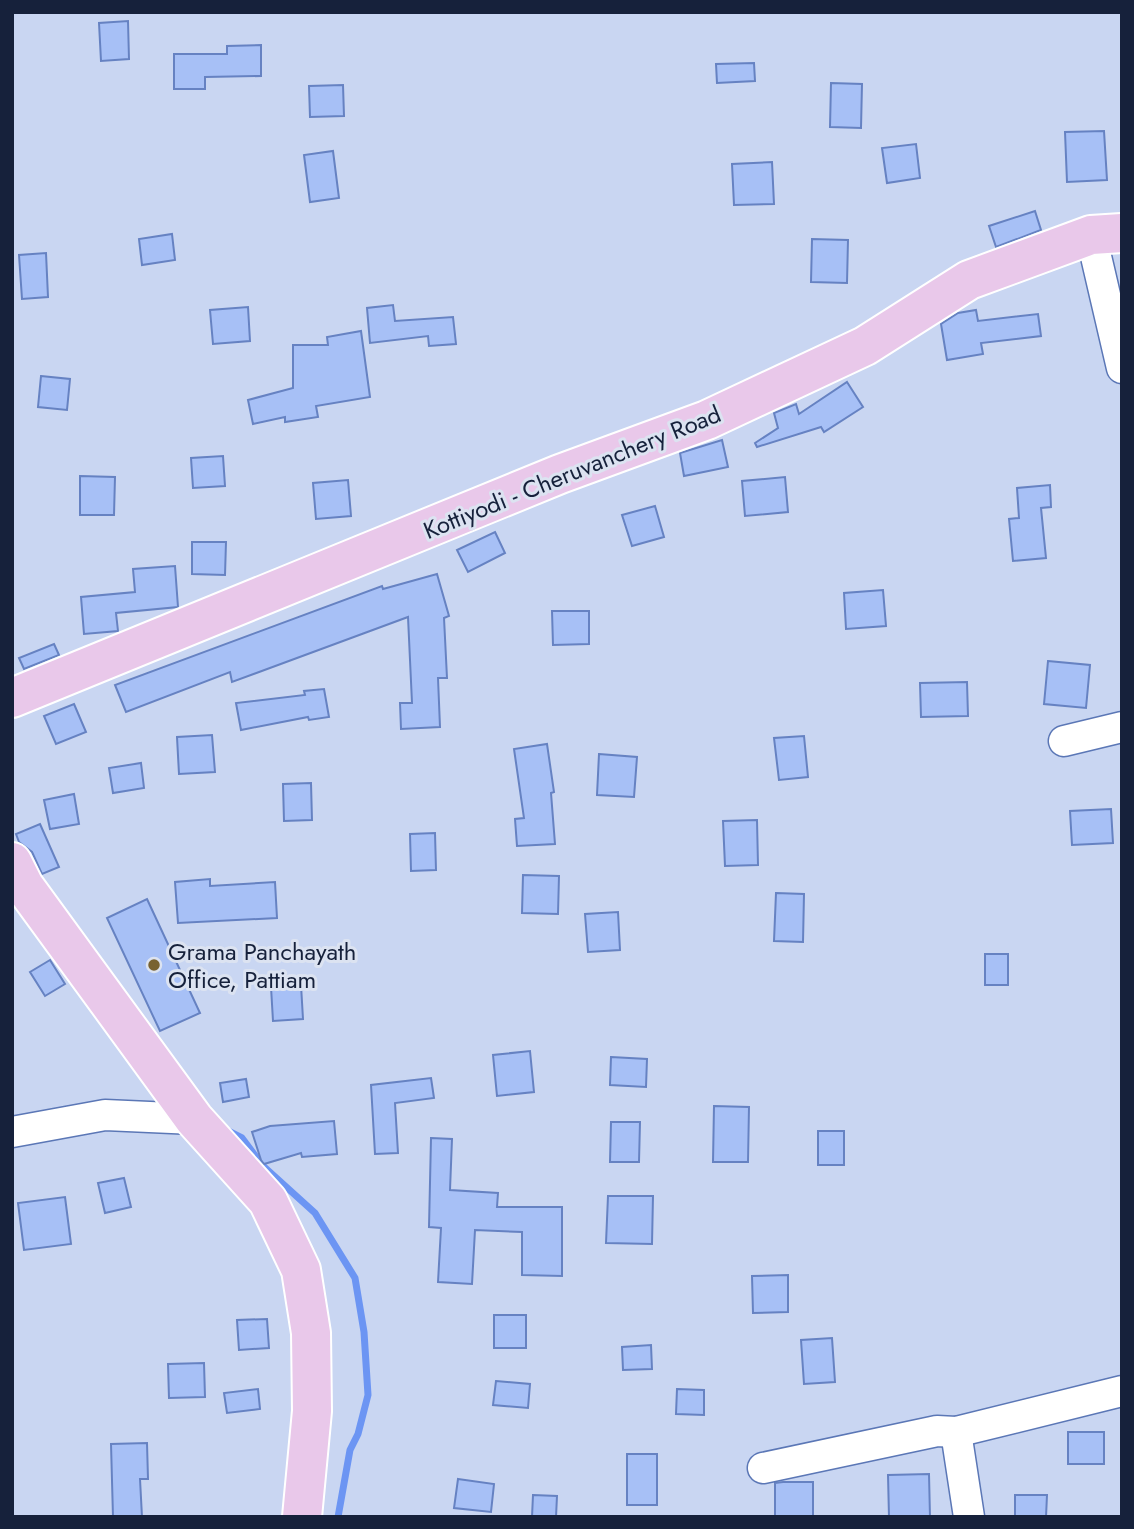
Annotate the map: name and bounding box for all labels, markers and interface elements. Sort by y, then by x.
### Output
street label: Kottiyodi - Cheruvanchery Road [418,396,726,548]
place label: Grama Panchayath Office, Pattiam [168,934,356,997]
marker: Grama Panchayath Office, Pattiam [146,957,162,973]

